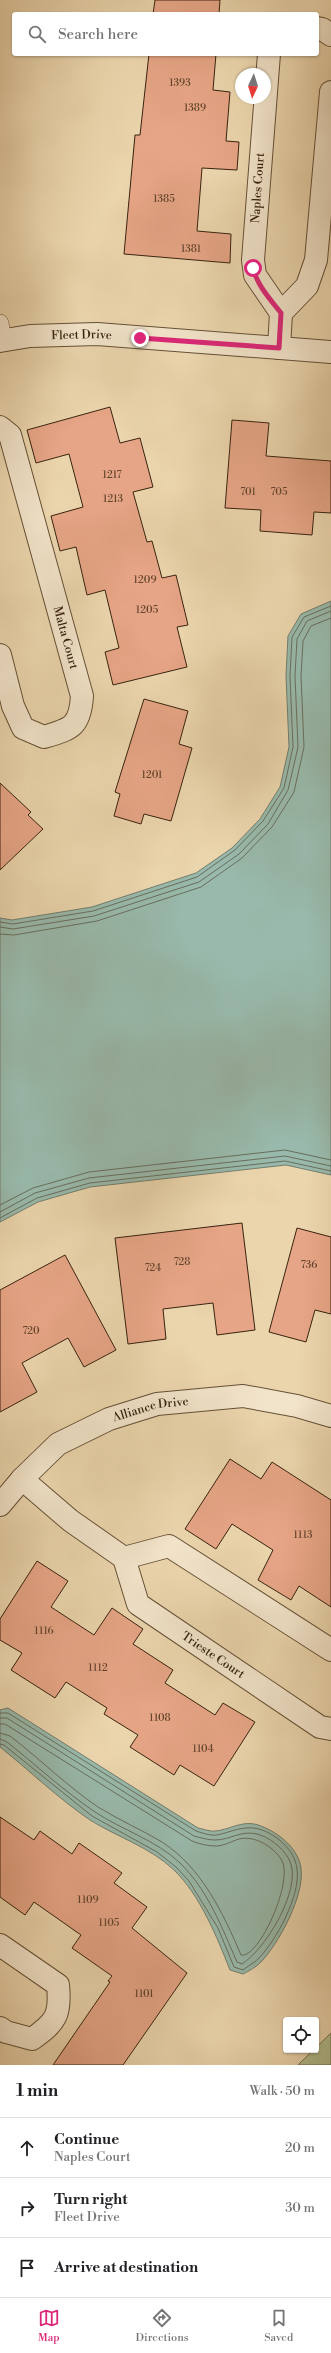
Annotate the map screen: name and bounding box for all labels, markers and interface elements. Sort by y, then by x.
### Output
search box [12,12,319,56]
icon: search [26,23,48,45]
text: Search here [58,25,138,44]
north arrow [235,68,271,104]
house number: 1393 [169,77,191,89]
house number: 1389 [184,102,206,114]
street label: Naples Court [248,151,268,224]
house number: 1385 [153,193,175,205]
house number: 1381 [181,243,202,255]
route start [244,259,262,277]
street label: Fleet Drive [51,326,113,343]
route end [131,329,149,347]
house number: 1217 [102,469,122,481]
house number: 701 [240,486,256,498]
house number: 705 [271,486,288,498]
house number: 1213 [103,493,124,505]
house number: 1209 [134,574,156,586]
street label: Malta Court [50,604,82,672]
house number: 1205 [136,604,159,616]
house number: 1201 [142,769,163,781]
house number: 728 [174,1256,190,1268]
house number: 736 [301,1259,317,1271]
house number: 724 [145,1262,161,1274]
house number: 720 [22,1325,40,1337]
street label: Alliance Drive [110,1394,189,1425]
house number: 1113 [293,1529,313,1541]
house number: 1116 [34,1625,54,1637]
street label: Trieste Court [179,1628,248,1682]
house number: 1112 [88,1662,108,1674]
house number: 1108 [149,1712,171,1724]
house number: 1104 [192,1743,214,1755]
house number: 1109 [77,1894,99,1906]
house number: 1105 [99,1917,120,1929]
house number: 1101 [134,1988,154,2000]
map controls [283,2017,319,2053]
button: locate [283,2017,319,2053]
text: 1 min [16,2080,58,2102]
text: Walk · 50 m [249,2083,315,2099]
text: Continue [54,2130,119,2149]
icon: ahead [16,2137,38,2159]
text: 20 m [285,2140,315,2156]
text: Naples Court [54,2149,131,2165]
text: Turn right [54,2190,128,2209]
icon: right [16,2197,38,2219]
text: 30 m [285,2200,315,2216]
text: Fleet Drive [54,2209,120,2225]
icon: arrive [16,2257,38,2279]
text: Arrive at destination [54,2258,198,2277]
tab: Map [38,2307,60,2345]
tab: Directions [136,2307,189,2345]
tab: Saved [264,2307,293,2345]

